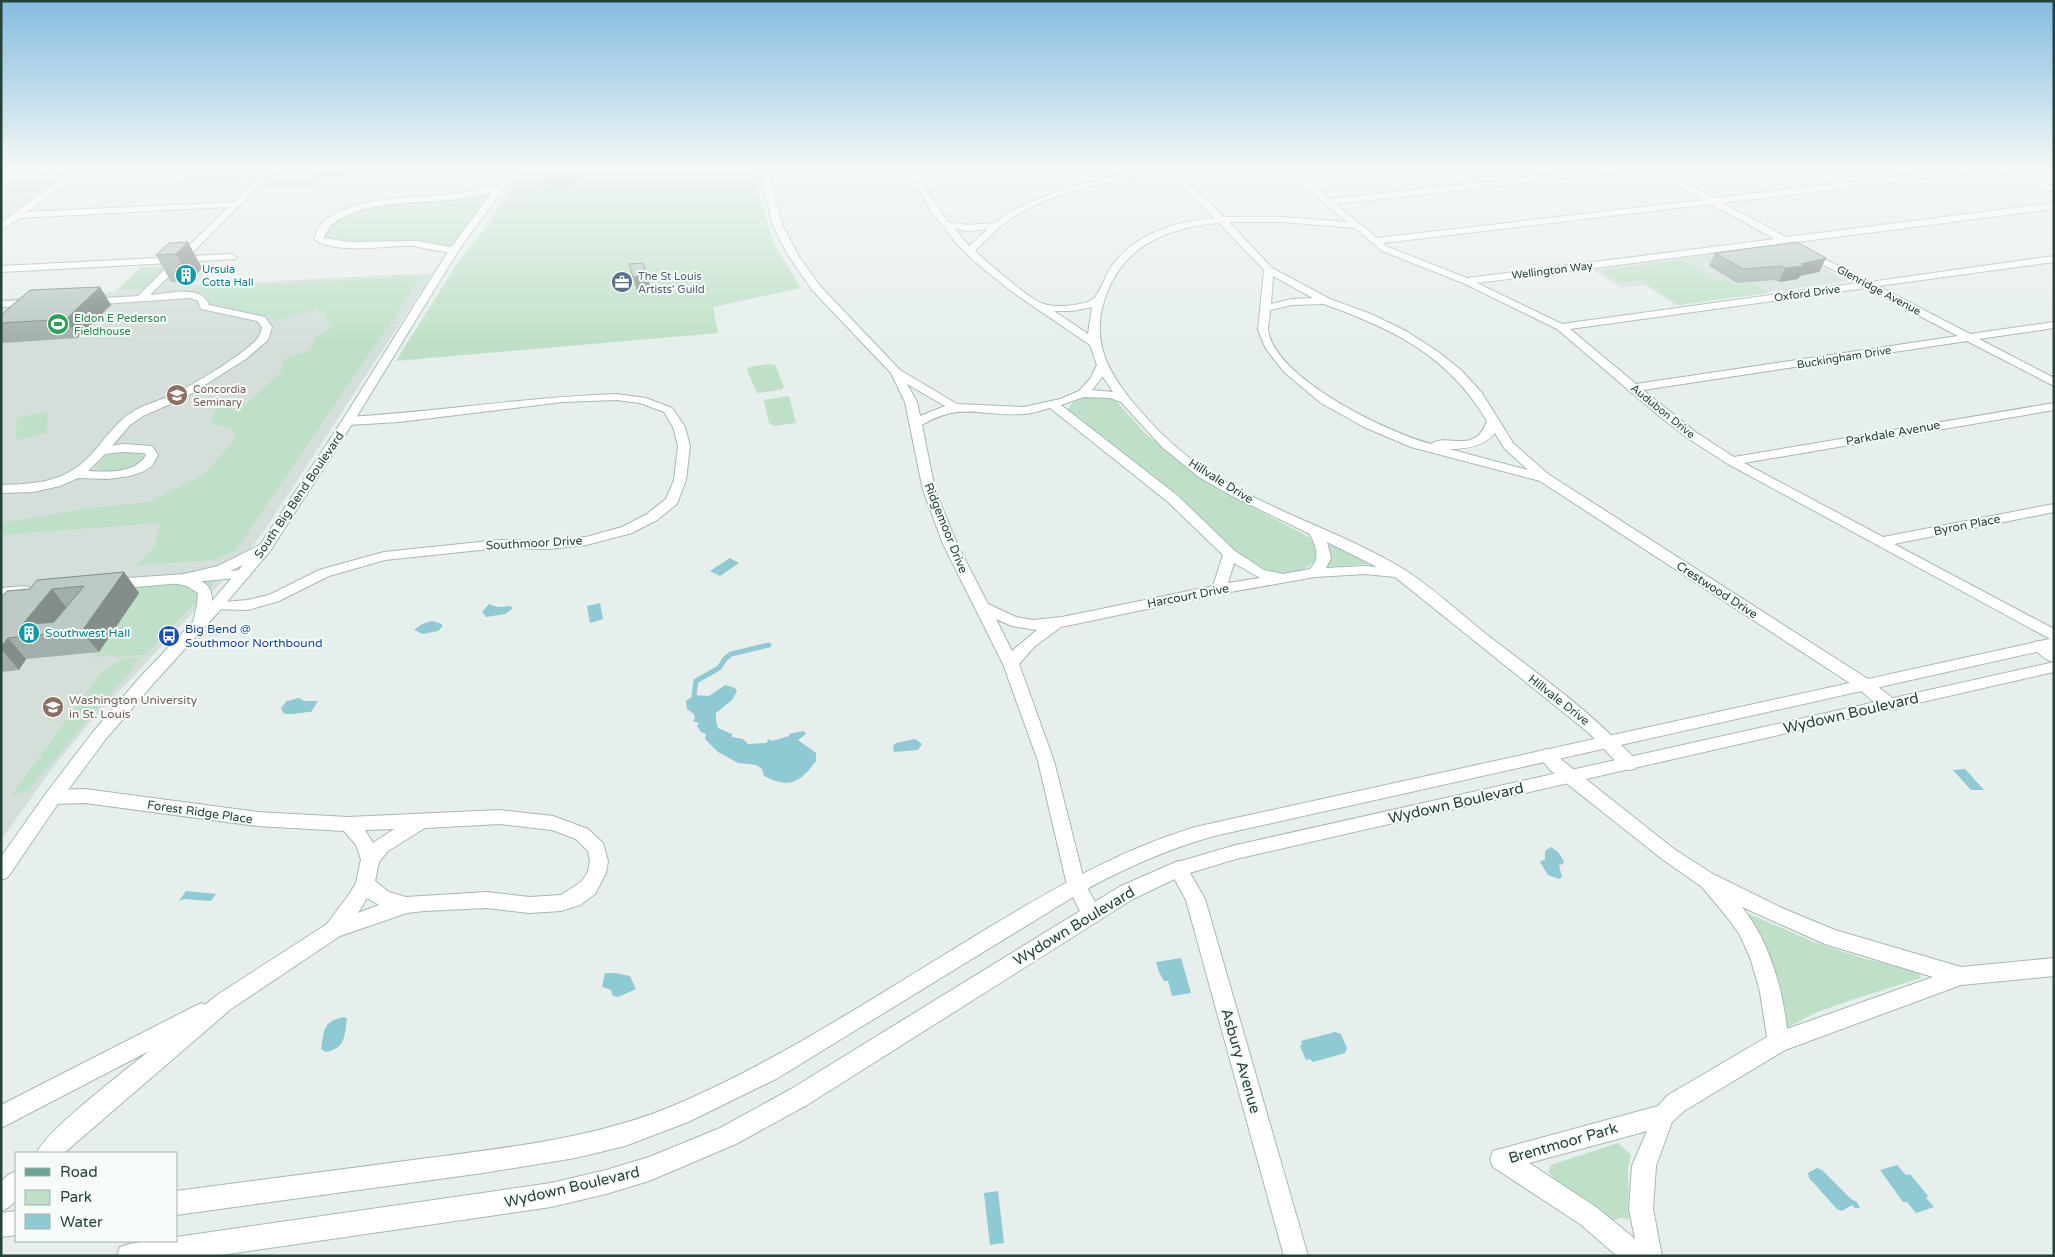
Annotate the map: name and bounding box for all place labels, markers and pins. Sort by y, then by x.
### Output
building icon: Ursula Cotta Hall [174,263,198,287]
place label: Ursula Cotta Hall [202,263,254,289]
office icon: The St Louis Artists' Guild [610,270,634,294]
place label: The St Louis Artists' Guild [638,270,705,296]
sports icon: Eldon E Pederson Fieldhouse [46,312,70,336]
place label: Eldon E Pederson Fieldhouse [74,312,166,338]
school or university icon: Concordia Seminary [165,383,189,407]
place label: Concordia Seminary [193,383,246,409]
building icon: Southwest Hall [17,621,41,645]
place label: Big Bend @ Southmoor Northbound [185,622,323,650]
bus stop icon: Big Bend @ Southmoor Northbound [157,624,181,648]
place label: Southwest Hall [45,626,130,640]
place label: Washington University in St. Louis [69,693,198,721]
school or university icon: Washington University in St. Louis [41,695,65,719]

